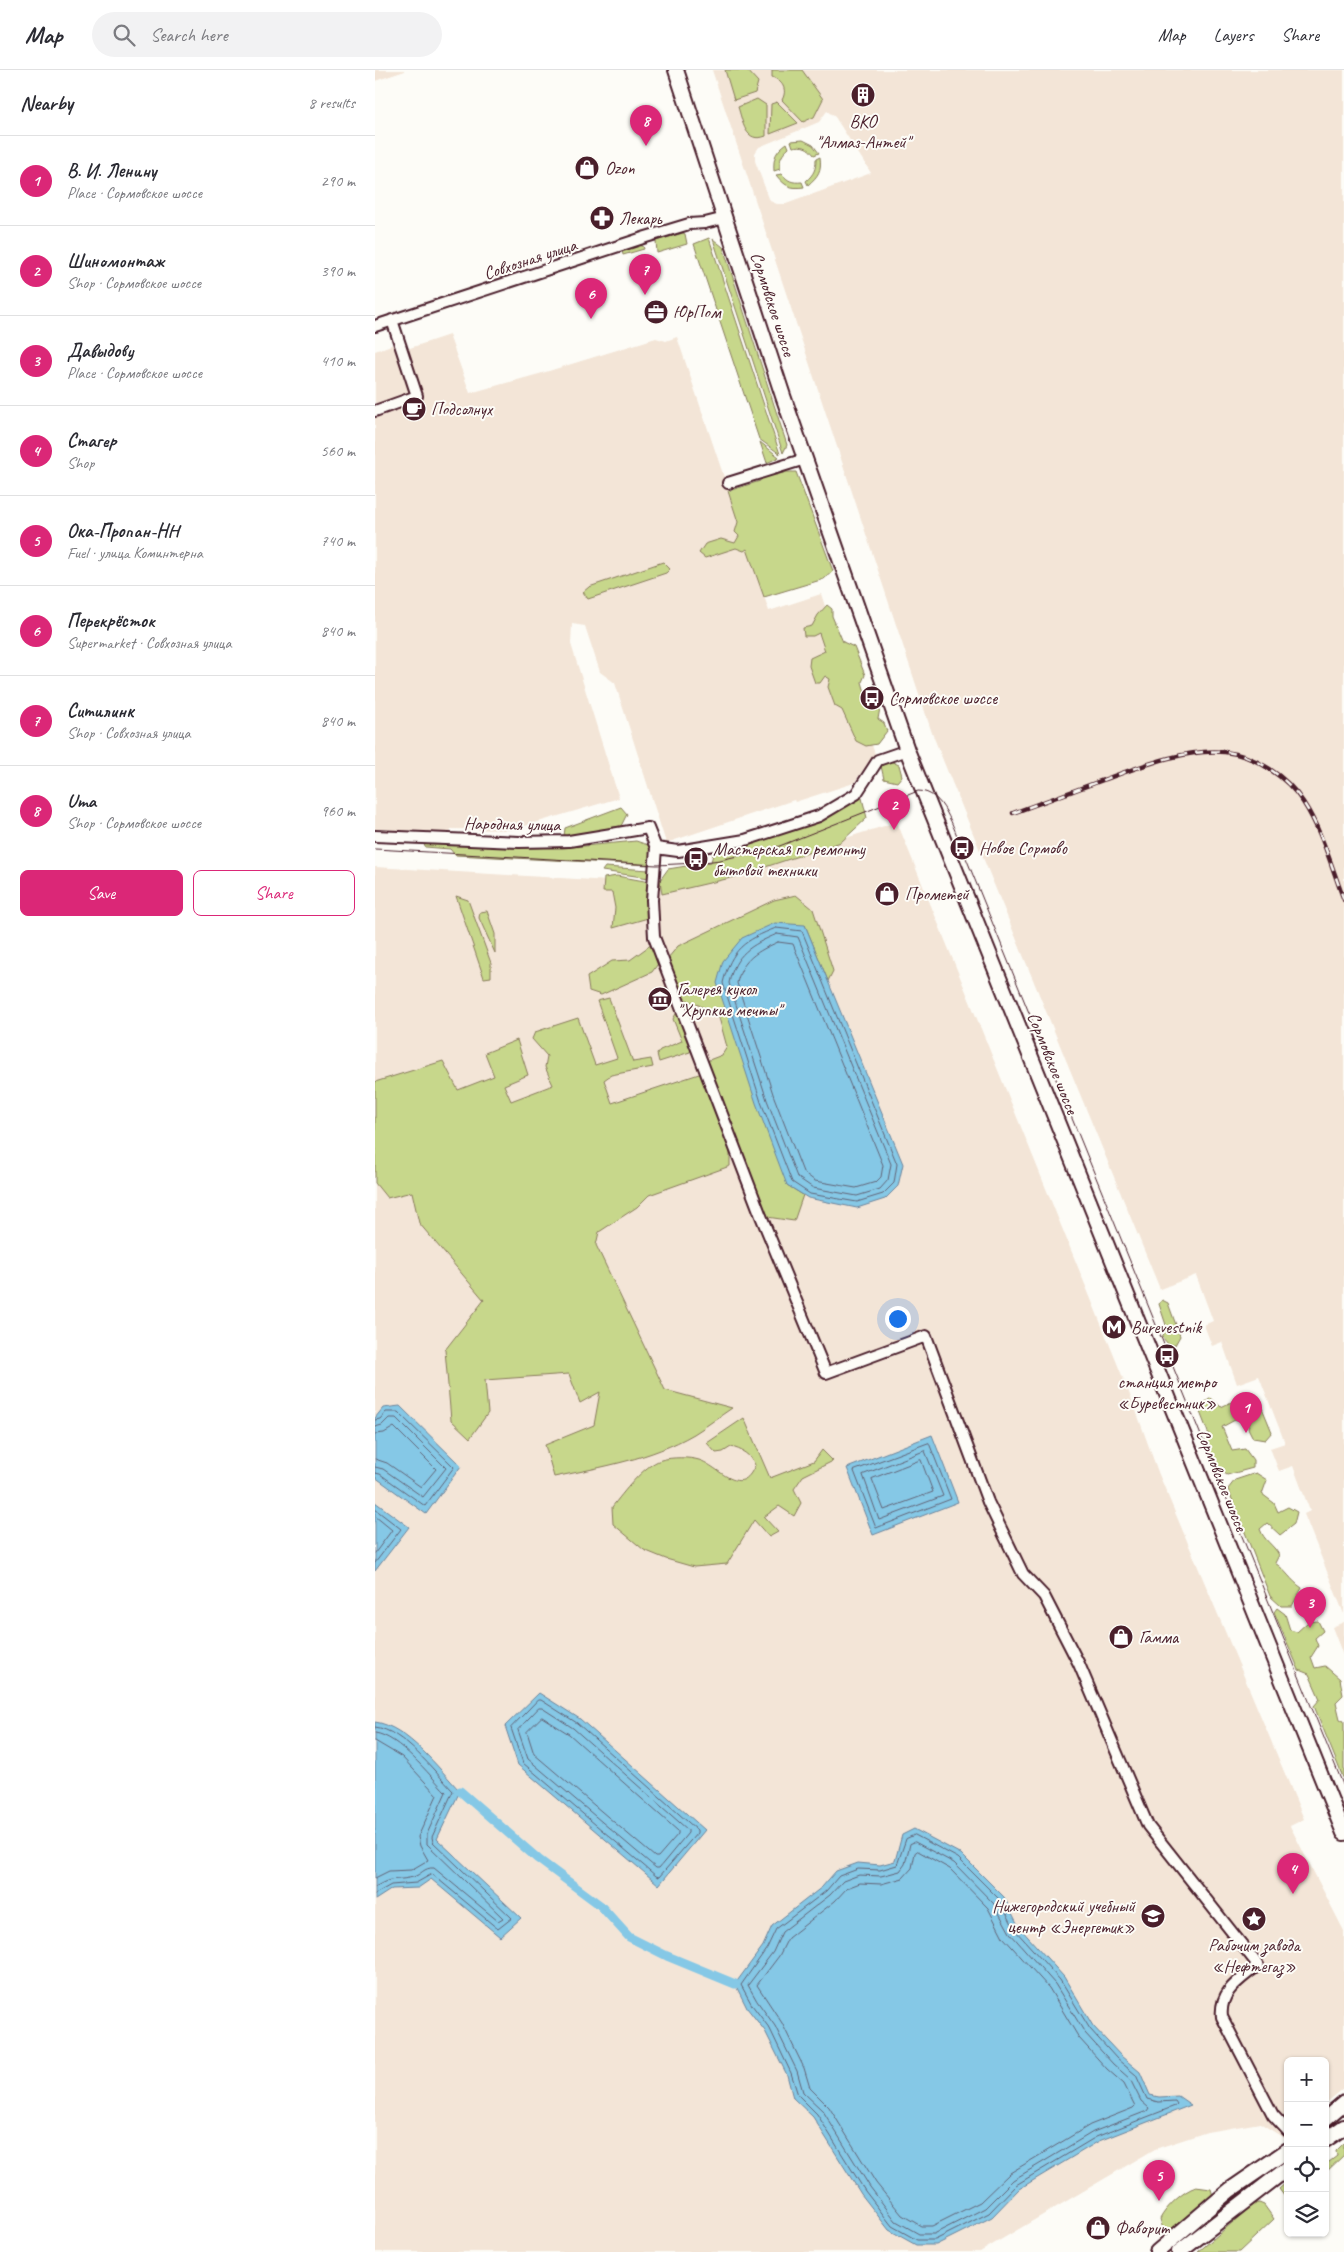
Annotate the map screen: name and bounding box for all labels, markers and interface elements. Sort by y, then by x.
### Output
search box [92,12,442,57]
text: Map [25,20,62,50]
icon: search [110,21,138,49]
text: Search here [150,23,228,47]
text: Map [1158,24,1186,46]
text: Layers [1214,24,1253,46]
text: Share [1281,24,1319,46]
building icon: ВКО "Алмаз-Антей" [850,82,876,108]
text: Nearby [20,90,73,116]
text: 8 results [308,93,355,113]
pin: 8 [630,105,662,146]
place label: ВКО "Алмаз-Антей" [816,110,914,153]
shop icon: Ozon [574,155,600,181]
place label: Ozon [605,157,635,179]
text: В. И. Ленину [67,159,157,183]
text: 1 [32,171,40,191]
text: 290 m [321,171,355,191]
text: Place · Сормовское шоссе [67,183,202,203]
pharmacy icon: Лекарь [589,205,615,231]
place label: Лекарь [619,207,663,229]
street label: Совхозная улица [481,233,580,284]
text: Шиномонтаж [67,249,164,273]
street label: Сормовское шоссе [746,249,801,360]
pin: 7 [629,254,661,295]
text: 2 [32,261,40,281]
text: 390 m [321,261,355,281]
text: Shop · Сормовское шоссе [67,273,201,293]
pin: 6 [575,278,607,319]
office icon: ЮрПом [643,299,669,325]
place label: ЮрПом [673,301,722,323]
text: Давыдову [67,339,134,363]
text: 3 [32,351,40,371]
text: 410 m [321,351,355,371]
text: Place · Сормовское шоссе [67,363,202,383]
cafe icon: Подсолнух [401,396,427,422]
place label: Подсолнух [431,398,494,420]
text: Стагер [67,429,117,453]
text: 4 [32,441,40,461]
text: 560 m [321,441,355,461]
text: Shop [67,453,94,473]
text: Ока-Пропан-НН [67,519,179,543]
text: 5 [33,531,39,551]
text: 740 m [321,531,355,551]
text: Fuel · улица Коминтерна [67,543,203,563]
text: Перекрёсток [67,609,155,633]
text: 6 [32,621,40,641]
text: 840 m [321,621,355,641]
text: Supermarket · Совхозная улица [67,633,231,653]
bus stop icon: Сормовское шоссе [859,685,885,711]
place label: Сормовское шоссе [889,687,998,709]
text: Ситилинк [67,699,133,723]
text: 7 [32,711,40,731]
text: 840 m [321,711,355,731]
text: Shop · Совхозная улица [67,723,191,743]
text: Uma [67,789,96,813]
pin: 2 [878,789,910,830]
text: 8 [32,801,40,821]
text: 960 m [321,801,355,821]
street label: Народная улица [464,812,561,836]
text: Shop · Сормовское шоссе [67,813,201,833]
bus stop icon: Новое Сормово [949,835,975,861]
place label: Новое Сормово [979,837,1069,859]
place label: Мастерская по ремонту бытовой техники [713,838,867,881]
bus stop icon: Мастерская по ремонту бытовой техники [683,846,709,872]
button: Save [20,870,183,916]
button: Share [193,870,355,916]
shop icon: Прометей [874,881,900,907]
place label: Прометей [905,883,970,905]
place label: Галерея кукол "Хрупкие мечты" [677,978,785,1021]
museum icon: Галерея кукол "Хрупкие мечты" [647,986,673,1012]
street label: Сормовское шоссе [1023,1009,1084,1118]
your location [885,1306,911,1332]
metro station icon: Burevestnik [1101,1314,1127,1340]
place label: Burevestnik [1131,1316,1203,1338]
bus stop icon: станция метро «Буревестник» [1154,1343,1180,1369]
place label: станция метро «Буревестник» [1117,1371,1218,1414]
pin: 1 [1230,1392,1262,1433]
street label: Сормовское шоссе [1192,1426,1253,1535]
pin: 3 [1294,1587,1326,1628]
shop icon: Гамма [1108,1624,1134,1650]
place label: Гамма [1139,1626,1180,1648]
pin: 4 [1277,1853,1309,1894]
place label: Нижегородский учебный центр «Энергетик» [992,1895,1136,1938]
school or university icon: Нижегородский учебный центр «Энергетик» [1140,1903,1166,1929]
place icon: Рабочим завода «Нефтегаз» [1241,1906,1267,1932]
place label: Рабочим завода «Нефтегаз» [1208,1934,1301,1978]
map controls [1284,2057,1329,2237]
button: + [1284,2057,1329,2102]
button: − [1284,2102,1329,2147]
button: locate [1284,2147,1329,2192]
pin: 5 [1143,2160,1175,2201]
button: layers [1284,2192,1329,2237]
shop icon: Фаворит [1085,2215,1111,2241]
place label: Фаворит [1115,2217,1171,2239]

